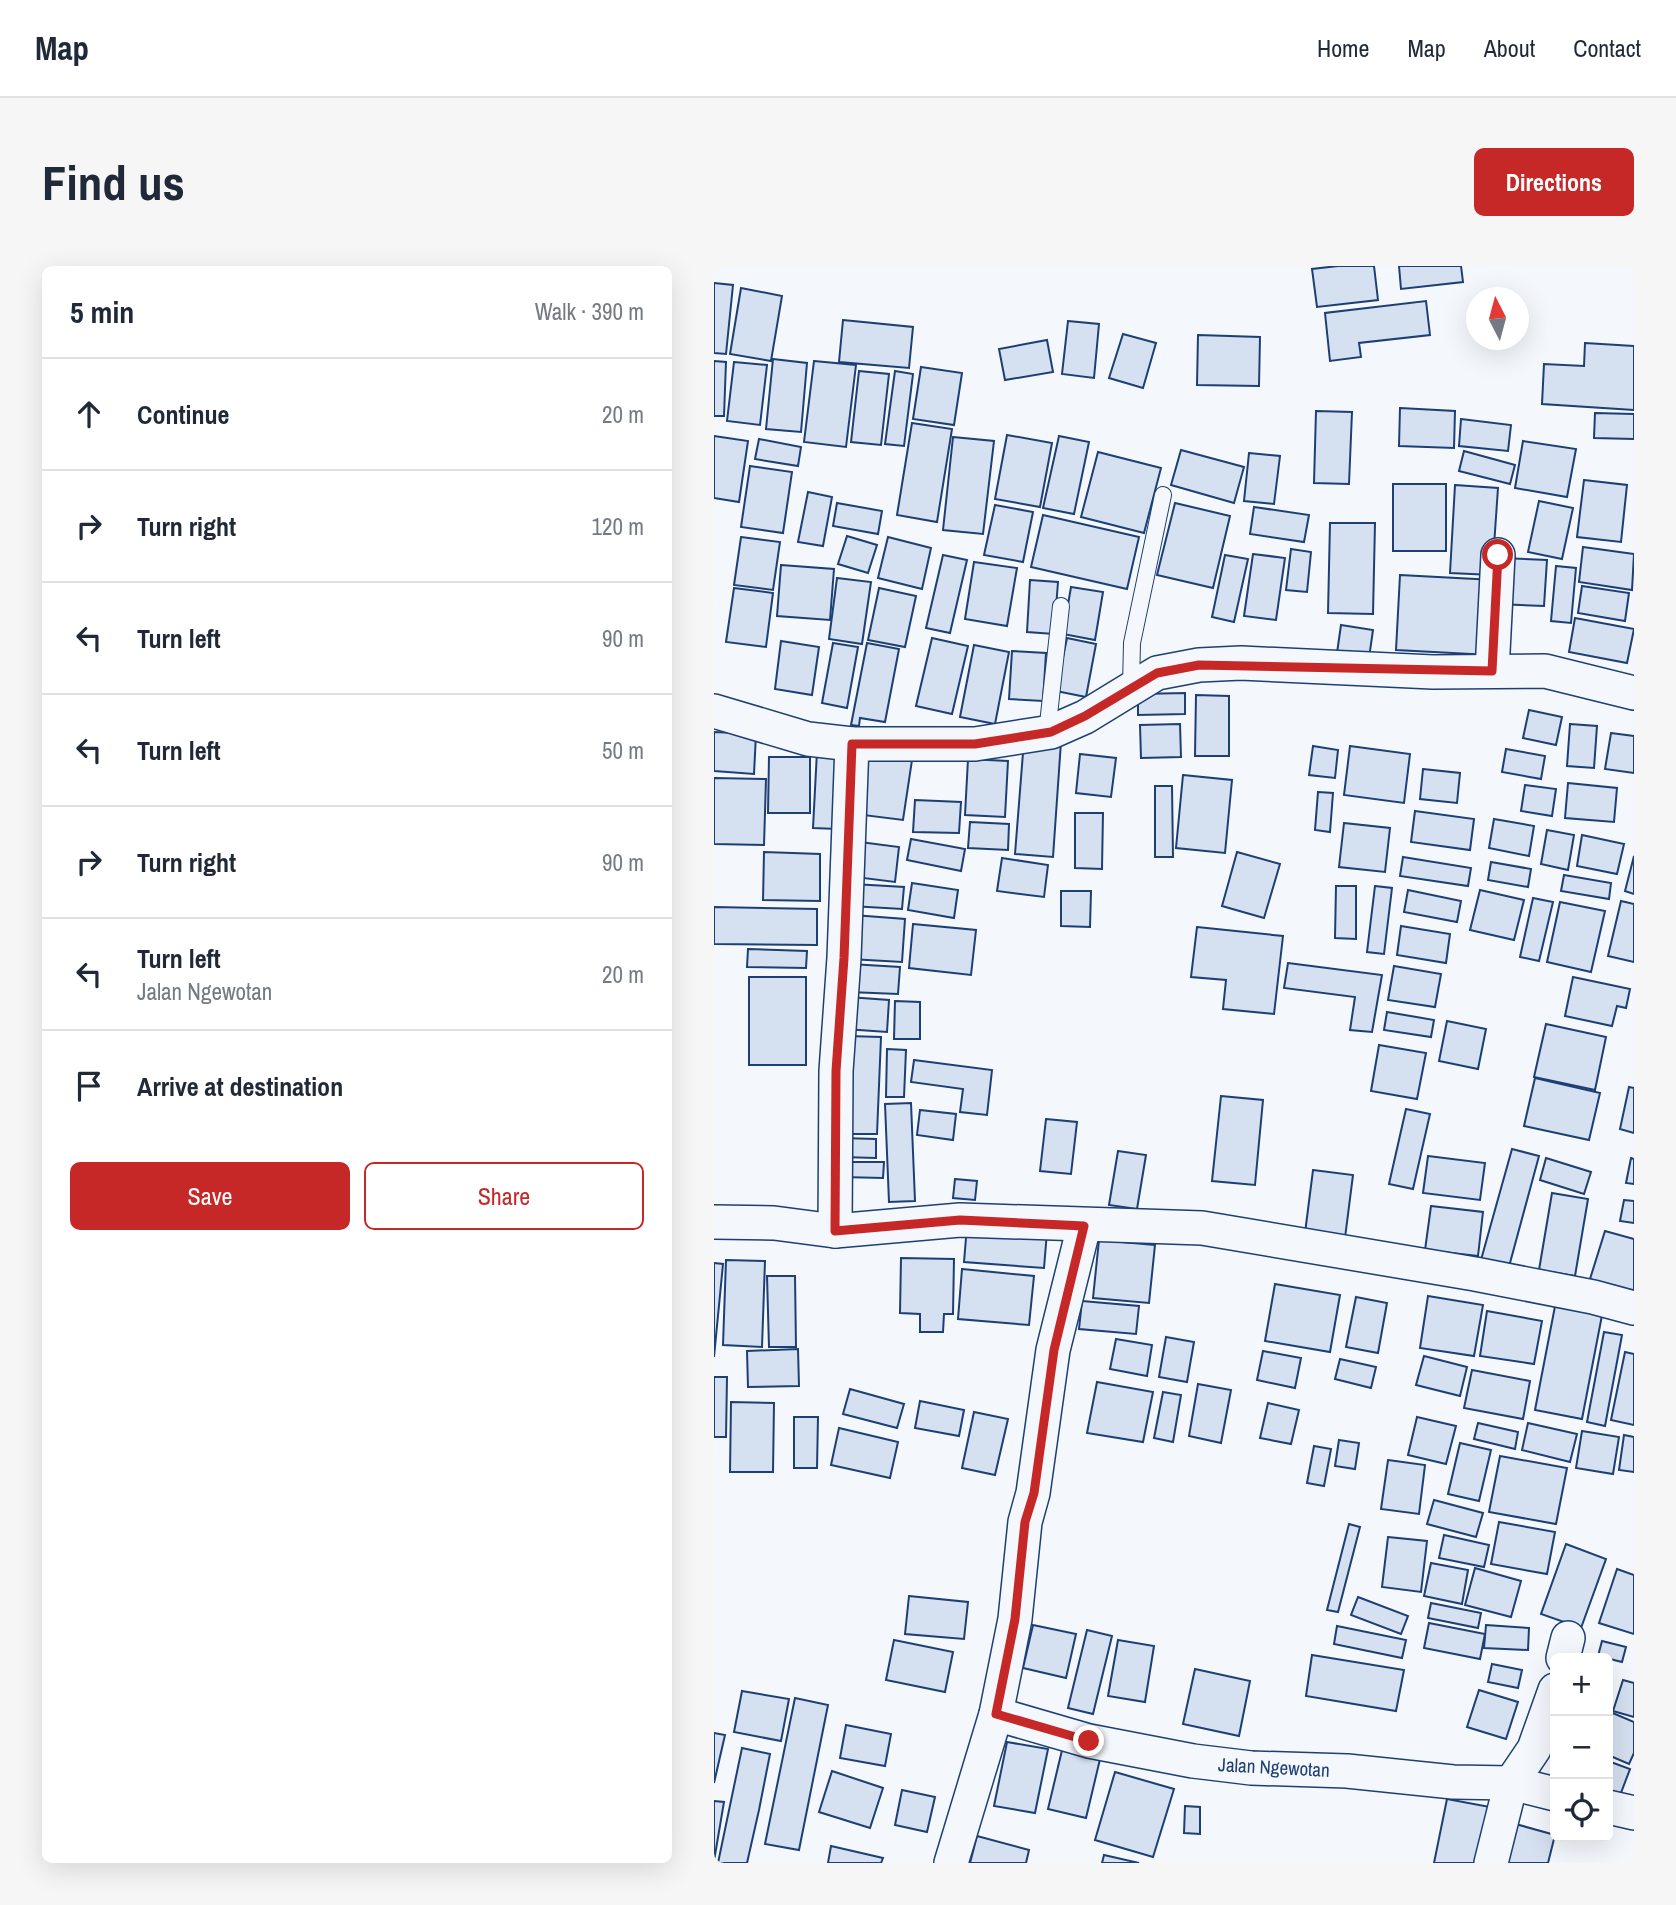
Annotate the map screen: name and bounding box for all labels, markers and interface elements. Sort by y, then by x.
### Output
text: Map [35,26,89,70]
text: Home [1317,32,1369,64]
text: Map [1407,32,1446,64]
text: About [1484,32,1535,64]
text: Contact [1573,32,1641,64]
button: Directions [1474,148,1634,216]
text: Find us [42,149,185,215]
north arrow [1466,287,1529,350]
text: 5 min [70,292,134,332]
text: Walk · 390 m [535,296,644,327]
icon: ahead [70,395,108,433]
text: Continue [137,397,229,432]
text: 20 m [602,399,644,430]
icon: right [70,507,108,545]
text: Turn right [137,509,236,544]
text: 120 m [592,511,644,542]
route start [1482,539,1513,570]
icon: left [70,619,108,657]
text: Turn left [137,621,221,656]
text: 90 m [602,623,644,654]
icon: left [70,731,108,769]
text: Turn left [137,733,221,768]
text: 50 m [602,735,644,766]
icon: right [70,843,108,881]
text: Turn right [137,845,236,880]
text: 90 m [602,847,644,878]
text: Turn left [137,941,221,976]
icon: left [70,955,108,993]
text: 20 m [602,959,644,990]
text: Jalan Ngewotan [137,976,272,1007]
icon: arrive [70,1067,108,1105]
text: Arrive at destination [137,1069,343,1104]
button: Save [70,1162,350,1230]
button: Share [364,1162,644,1230]
map controls [1550,1653,1613,1842]
button: + [1550,1653,1613,1716]
button: − [1550,1716,1613,1779]
route end [1073,1725,1104,1756]
street label: Jalan Ngewotan [1218,1751,1330,1783]
button: locate [1550,1779,1613,1842]

